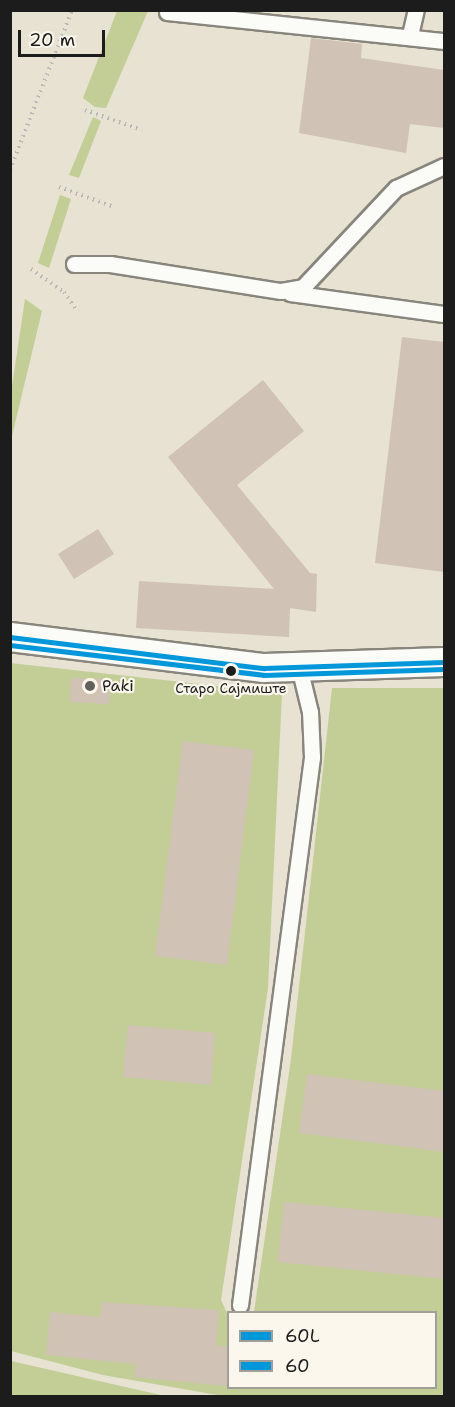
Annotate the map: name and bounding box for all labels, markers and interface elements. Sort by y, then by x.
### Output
scale bar [21,18,108,56]
text: 20 m [29,28,75,52]
marker: Старо Сајмиште [225,665,237,677]
place label: Paki [102,676,134,696]
marker: Paki [83,679,97,693]
place label: Старо Сајмиште [175,680,287,696]
legend [227,1311,437,1389]
text: 60L [285,1324,320,1348]
text: 60 [285,1354,310,1378]

